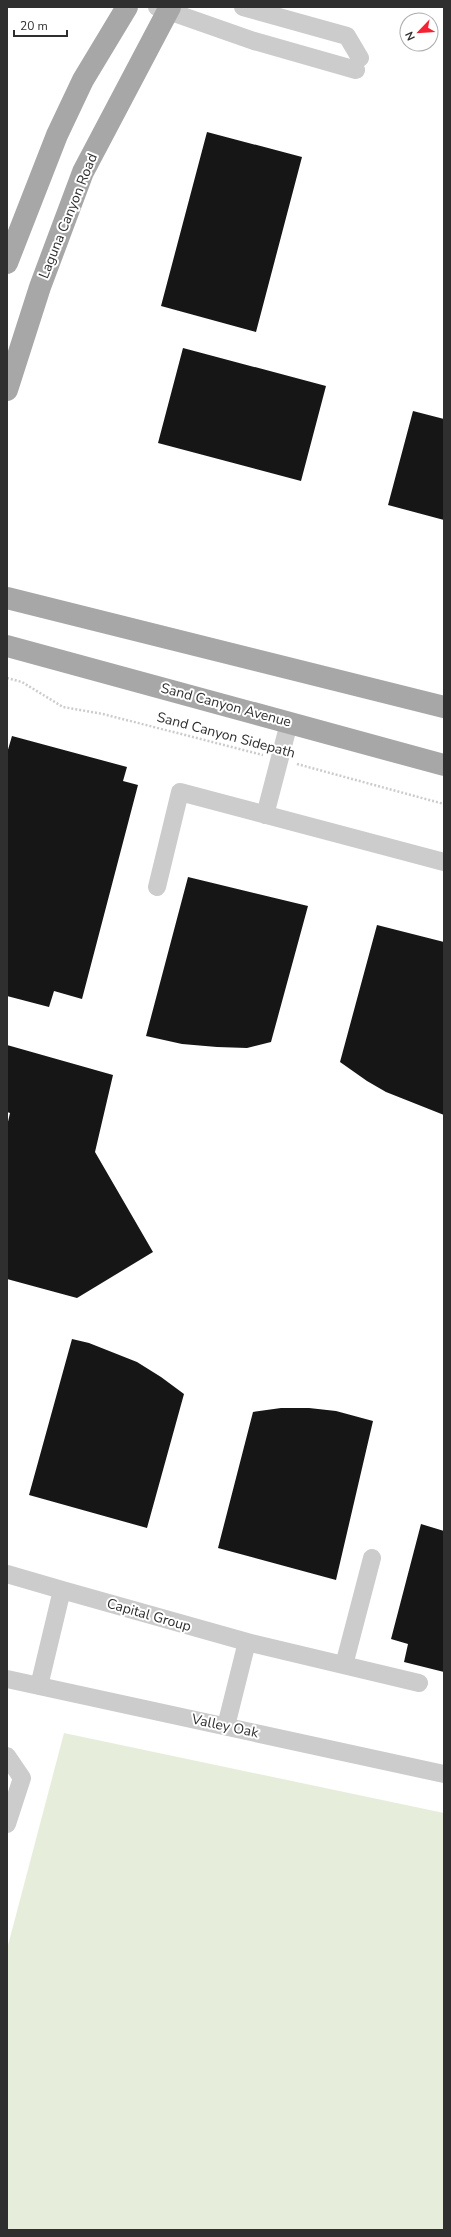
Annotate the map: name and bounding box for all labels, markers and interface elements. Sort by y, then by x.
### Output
scale bar [14,12,67,38]
north arrow [399,12,439,52]
text: 20 m [20,18,48,34]
text: N [402,29,419,43]
street label: Laguna Canyon Road [34,151,102,281]
street label: Sand Canyon Avenue [159,678,293,732]
street label: Sand Canyon Sidepath [155,707,297,763]
street label: Capital Group [105,1594,193,1636]
street label: Valley Oak [189,1709,261,1743]

